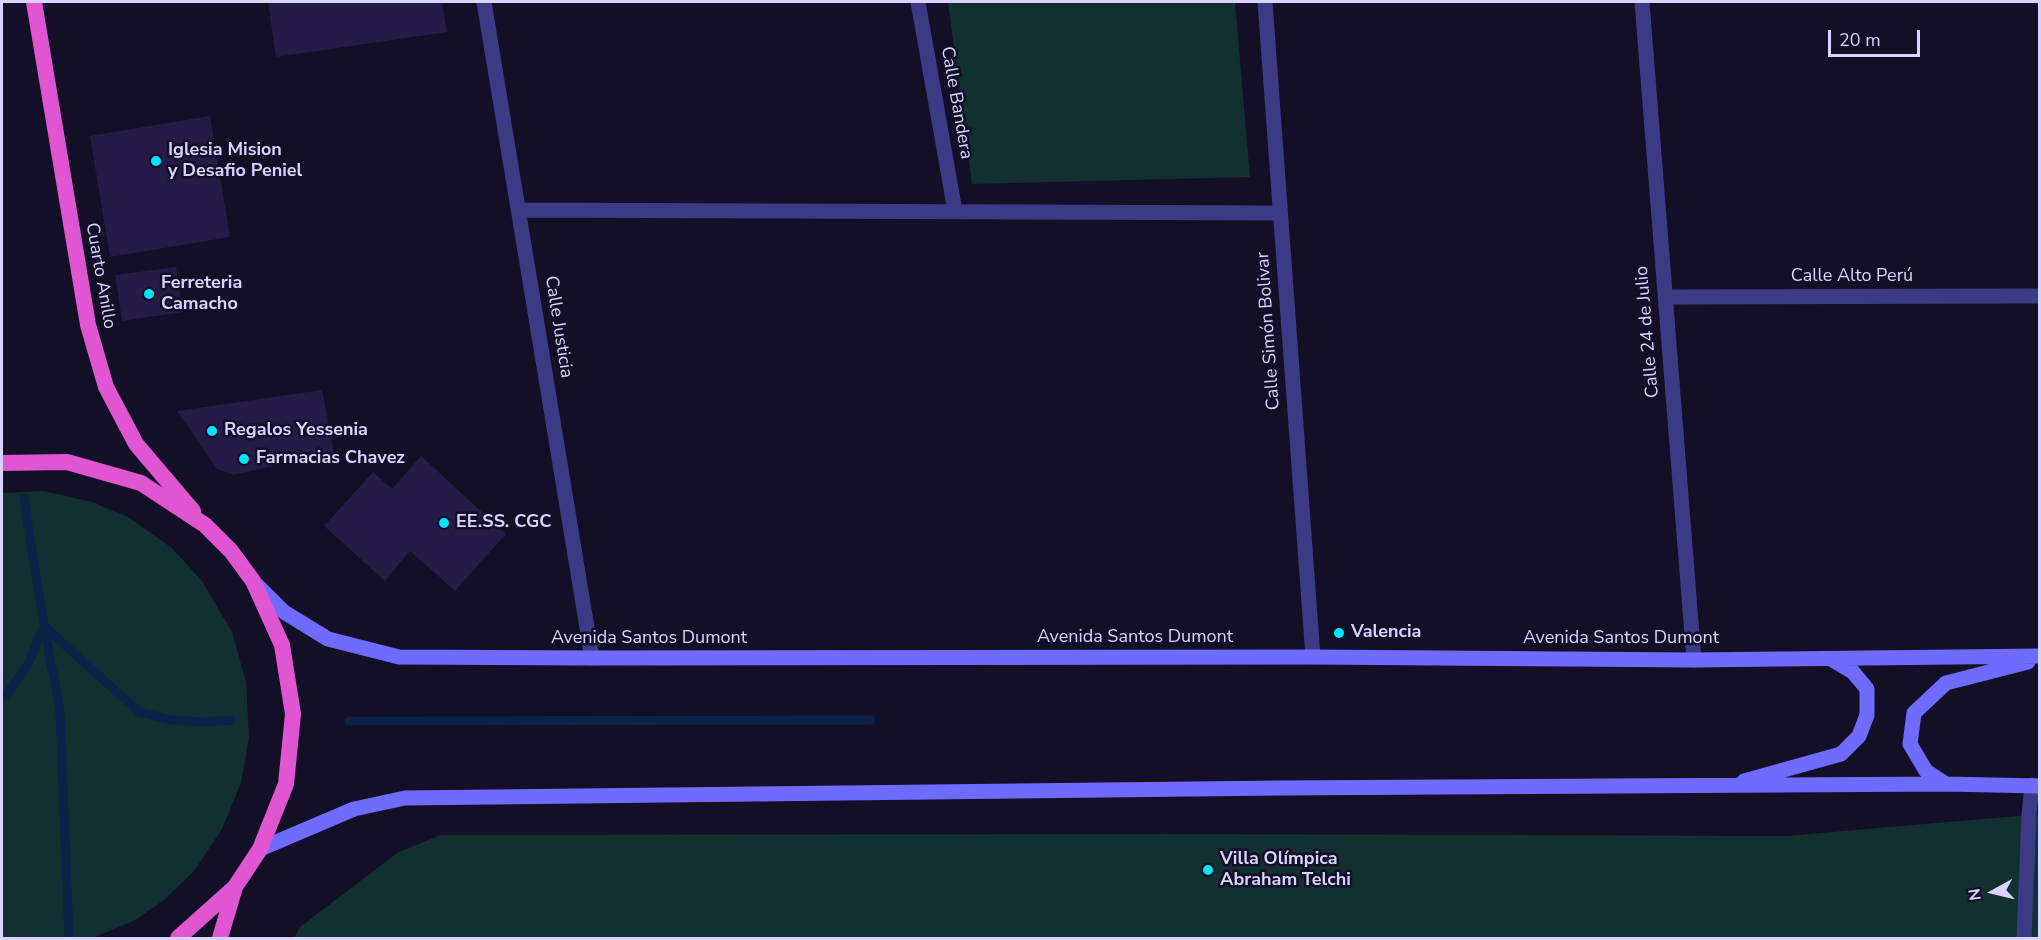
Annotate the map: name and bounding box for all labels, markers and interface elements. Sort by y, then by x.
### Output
scale bar [1831,18,1922,56]
text: 20 m [1839,28,1881,52]
street label: Calle Bandera [935,45,977,161]
place label: Iglesia Mision y Desafio Peniel [168,140,302,182]
marker: Iglesia Mision y Desafio Peniel [149,154,163,168]
street label: Cuarto Anillo [80,221,120,331]
street label: Calle Simón Bolivar [1253,251,1285,411]
street label: Calle 24 de Julio [1631,265,1665,399]
street label: Calle Alto Perú [1791,266,1913,288]
place label: Ferreteria Camacho [161,273,242,316]
street label: Calle Justicia [539,274,577,380]
marker: Ferreteria Camacho [142,287,156,301]
place label: Regalos Yessenia [224,420,368,442]
marker: Regalos Yessenia [205,424,219,438]
place label: Farmacias Chavez [256,448,405,470]
marker: Farmacias Chavez [237,452,251,466]
place label: EE.SS. CGC [456,512,551,534]
marker: EE.SS. CGC [437,516,451,530]
place label: Valencia [1351,622,1421,644]
marker: Valencia [1332,626,1346,640]
street label: Avenida Santos Dumont [1037,627,1233,649]
street label: Avenida Santos Dumont [551,628,747,650]
street label: Avenida Santos Dumont [1523,628,1719,650]
place label: Villa Olímpica Abraham Telchi [1220,849,1351,892]
north arrow [1963,862,2023,922]
marker: Villa Olímpica Abraham Telchi [1201,863,1215,877]
text: N [1963,887,1987,902]

